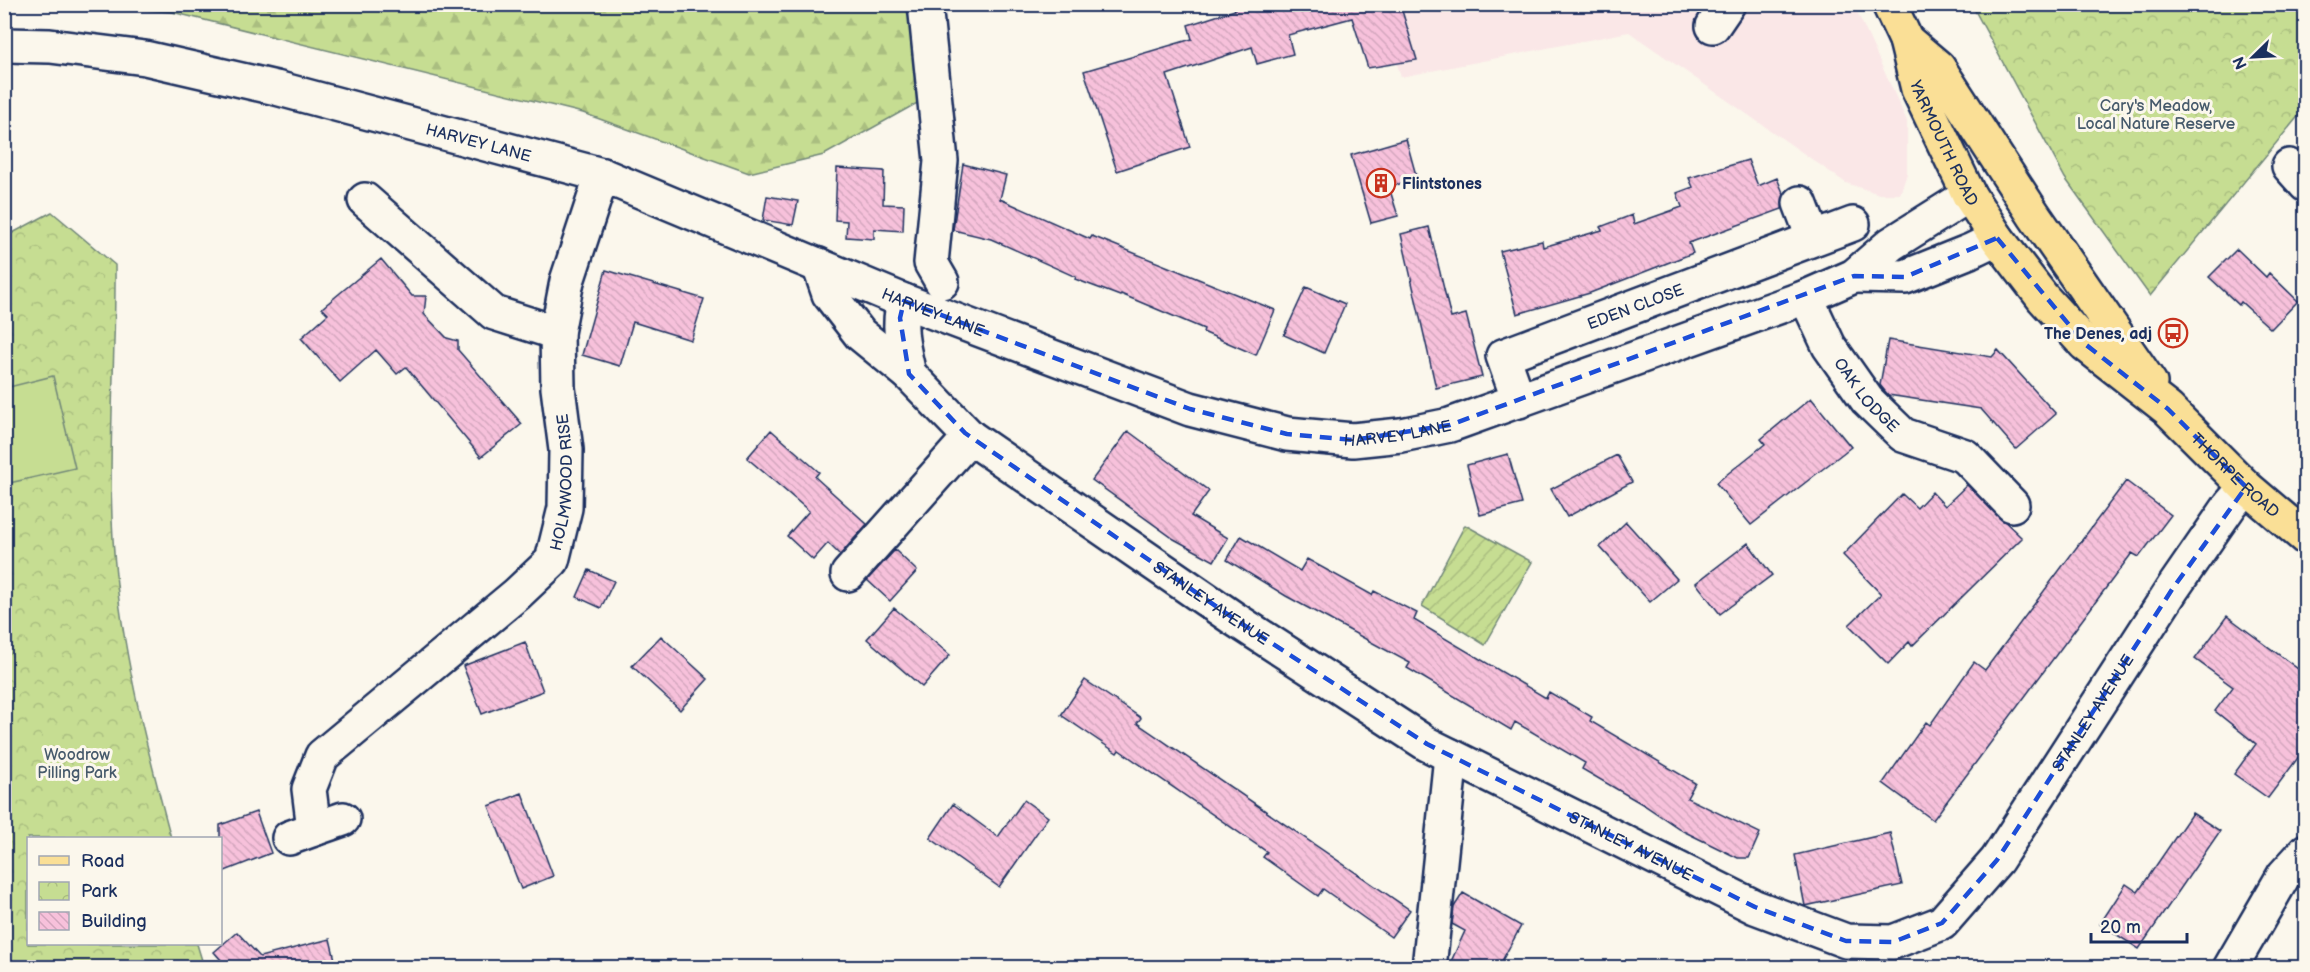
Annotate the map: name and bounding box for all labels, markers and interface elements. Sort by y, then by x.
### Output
north arrow [2223,27,2283,87]
text: N [2230,53,2252,72]
street label: YARMOUTH ROAD [1905,78,1982,210]
park label: Cary's Meadow, Local Nature Reserve [2077,97,2236,134]
street label: HARVEY LANE [424,120,533,167]
building icon: Flintstones [1365,167,1397,199]
place label: Flintstones [1402,175,1482,194]
street label: EDEN CLOSE [1585,281,1687,334]
street label: HARVEY LANE [879,285,987,341]
bus stop icon: The Denes, adj [2157,317,2189,349]
place label: The Denes, adj [2044,325,2152,344]
street label: OAK LODGE [1829,355,1902,437]
street label: HOLMWOOD RISE [547,413,577,553]
street label: HARVEY LANE [1343,417,1453,451]
street label: THORPE ROAD [2187,430,2283,522]
street label: STANLEY AVENUE [1149,558,1272,650]
street label: STANLEY AVENUE [2049,651,2139,776]
park label: Woodrow Pilling Park [37,746,117,783]
street label: STANLEY AVENUE [1566,808,1696,886]
legend [27,837,222,945]
text: Road [81,851,125,872]
text: Park [81,881,117,902]
scale bar [2091,906,2187,944]
text: Building [81,911,147,932]
text: 20 m [2100,917,2141,938]

